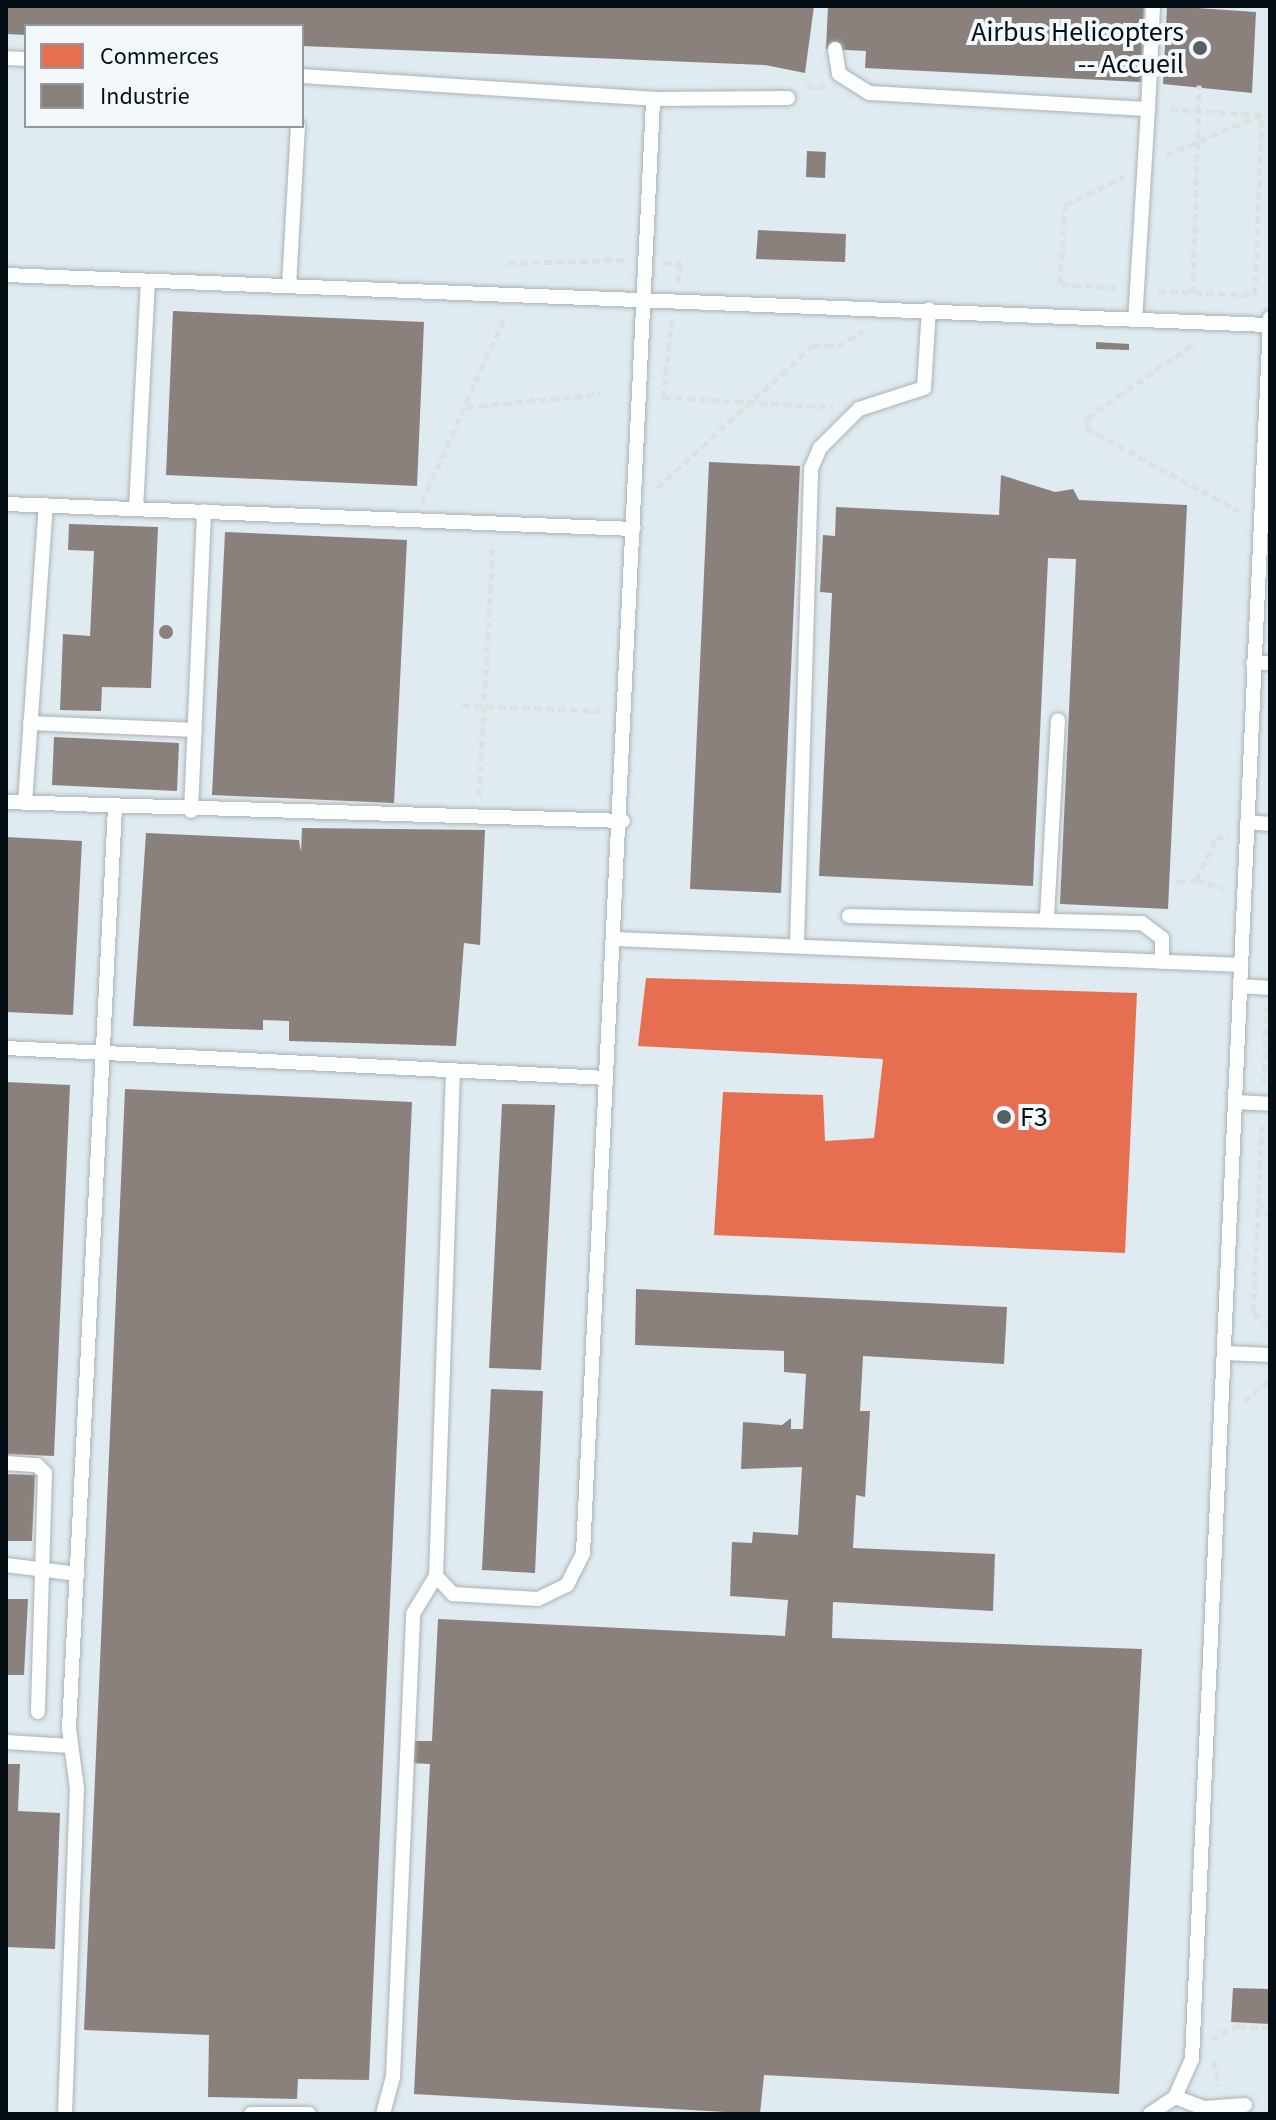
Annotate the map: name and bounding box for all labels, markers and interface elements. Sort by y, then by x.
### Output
place label: Airbus Helicopters -- Accueil [971,15,1184,81]
legend [24,24,304,128]
text: Commerces [100,39,219,74]
marker: Airbus Helicopters -- Accueil [1191,39,1209,57]
text: Industrie [100,79,190,114]
place label: F3 [1020,1100,1048,1134]
marker: F3 [995,1108,1013,1126]

